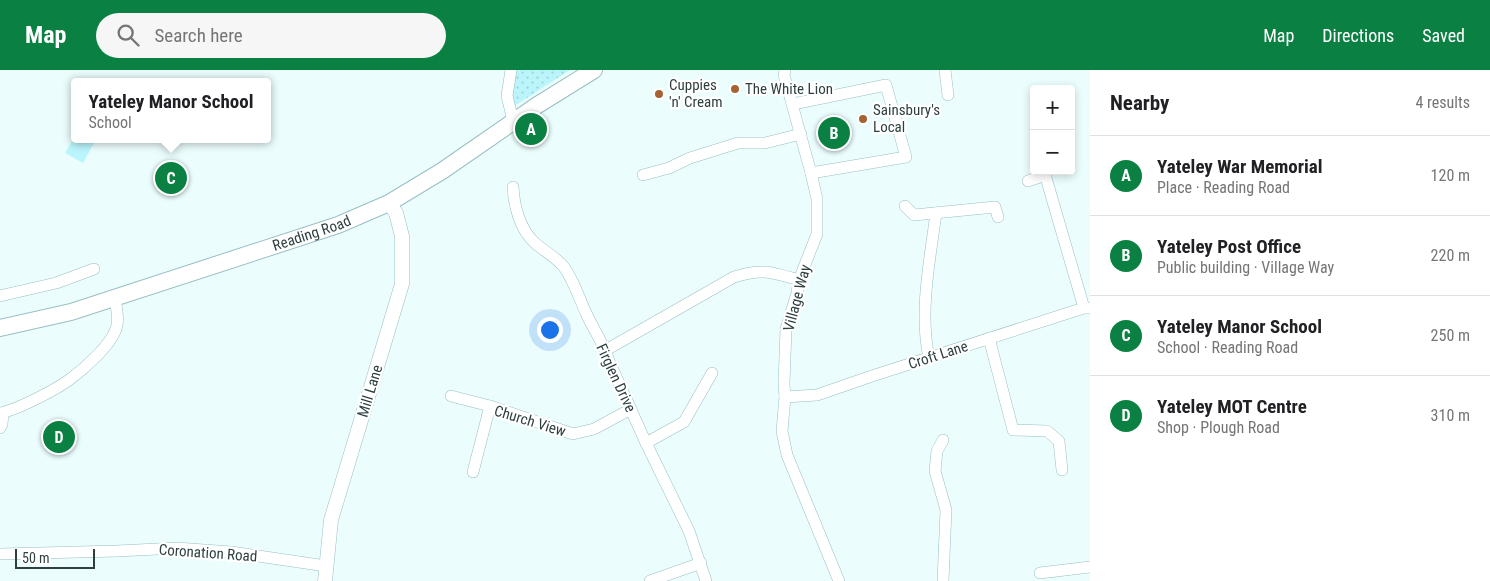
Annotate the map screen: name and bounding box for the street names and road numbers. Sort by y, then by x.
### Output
street label: Reading Road [270,212,354,255]
street label: Village Way [779,263,815,333]
street label: Croft Lane [906,337,970,373]
street label: Firglen Drive [592,341,640,415]
street label: Mill Lane [354,363,386,419]
street label: Church View [492,402,568,440]
street label: Coronation Road [158,541,258,565]

